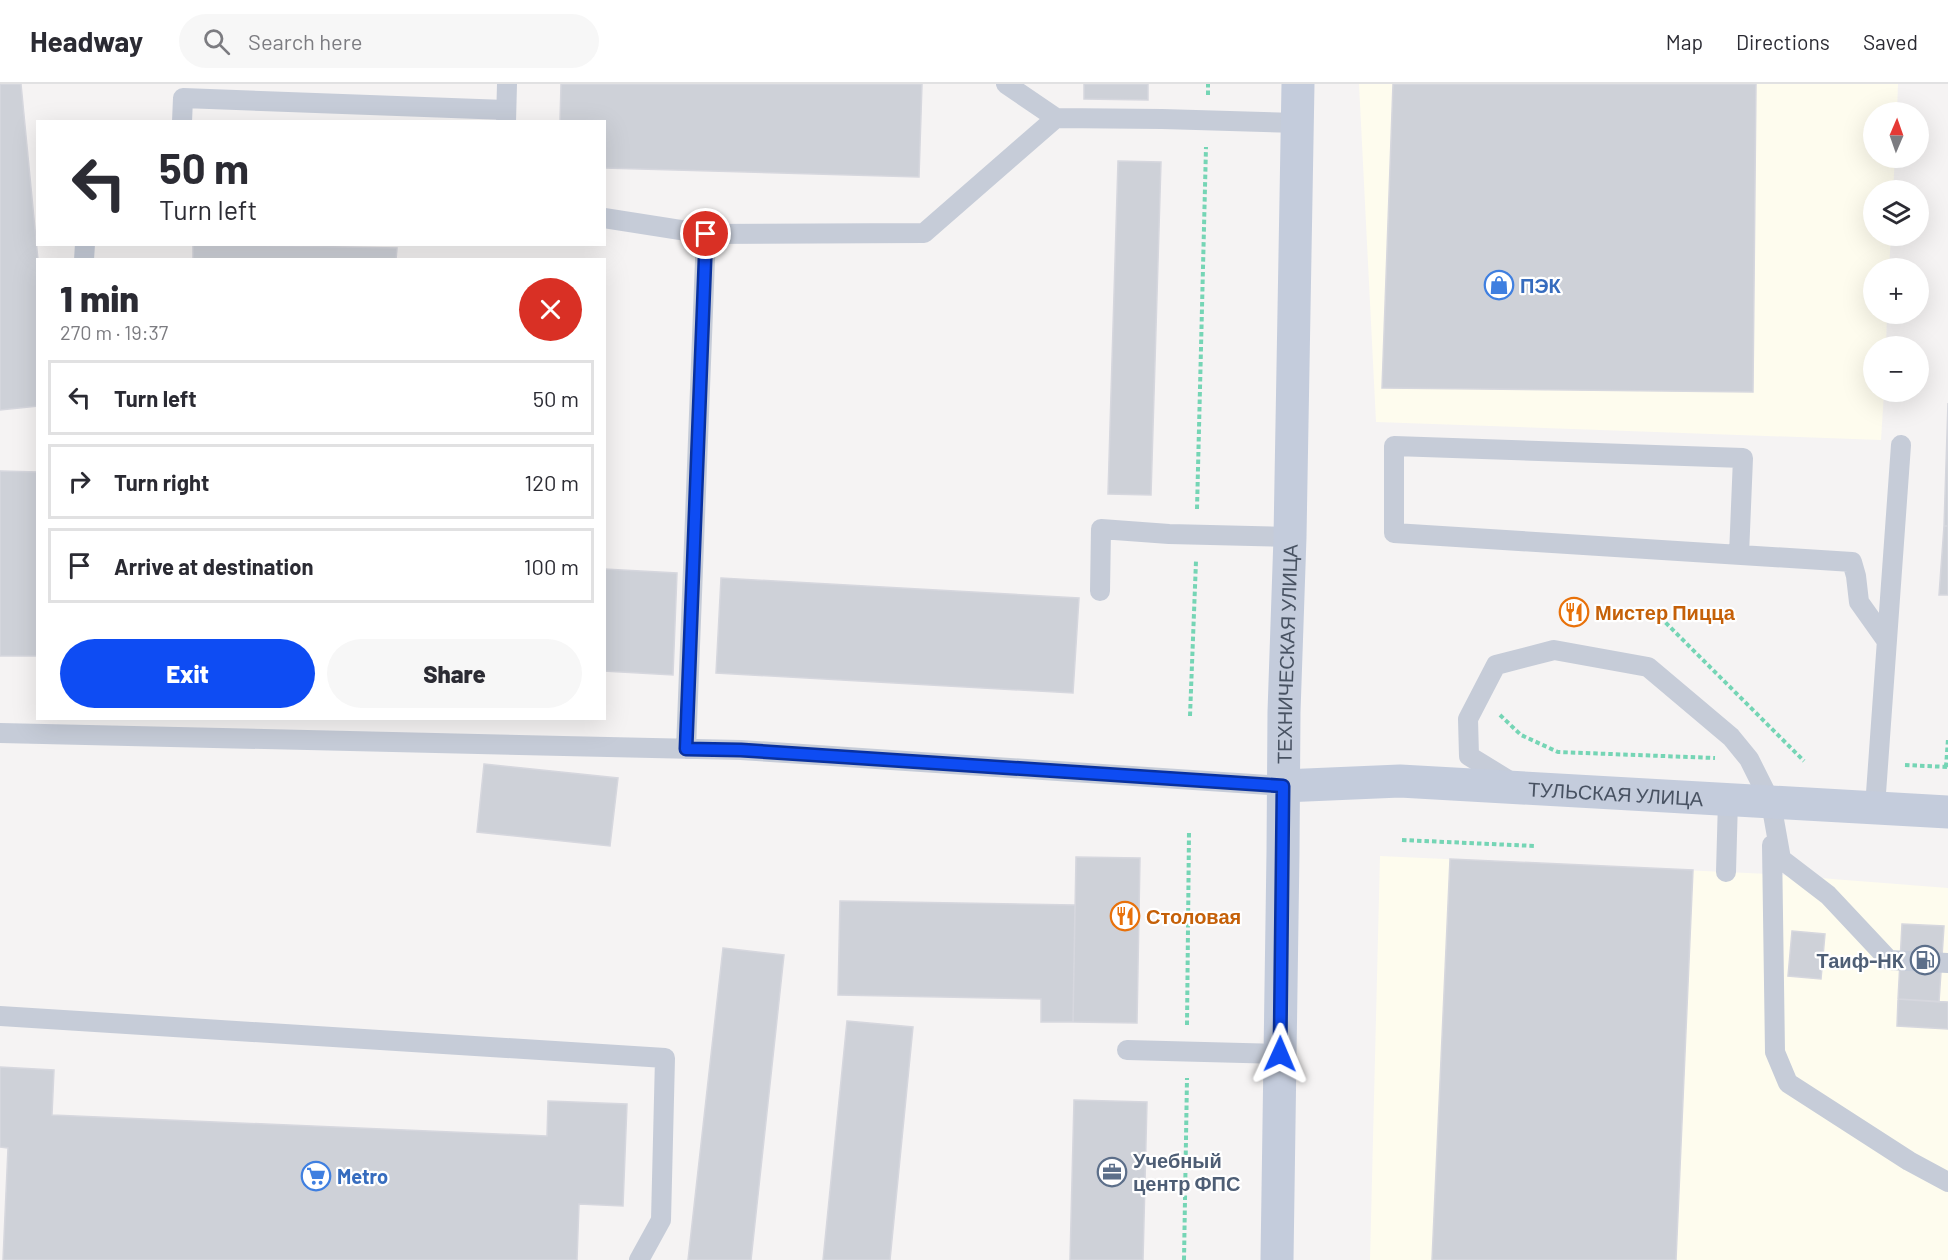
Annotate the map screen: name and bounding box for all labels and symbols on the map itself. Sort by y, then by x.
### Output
north arrow [1863,102,1929,168]
pin [680,208,731,259]
shop icon: ПЭК [1483,269,1515,301]
place label: ПЭК [1520,273,1562,297]
street label: ТЕХНИЧЕСКАЯ УЛИЦА [1272,543,1302,764]
restaurant icon: Мистер Пицца [1558,596,1590,628]
place label: Мистер Пицца [1595,600,1736,624]
street label: ТУЛЬСКАЯ УЛИЦА [1527,776,1705,810]
restaurant icon: Столовая [1109,900,1141,932]
place label: Столовая [1146,904,1241,928]
fuel station icon: Таиф-НК [1909,944,1941,976]
place label: Таиф-НК [1817,948,1905,972]
position arrow [1248,1022,1312,1086]
place label: Учебный центр ФПС [1133,1148,1240,1195]
office icon: Учебный центр ФПС [1096,1156,1128,1188]
supermarket icon: Metro [300,1160,332,1192]
place label: Metro [337,1164,388,1188]

